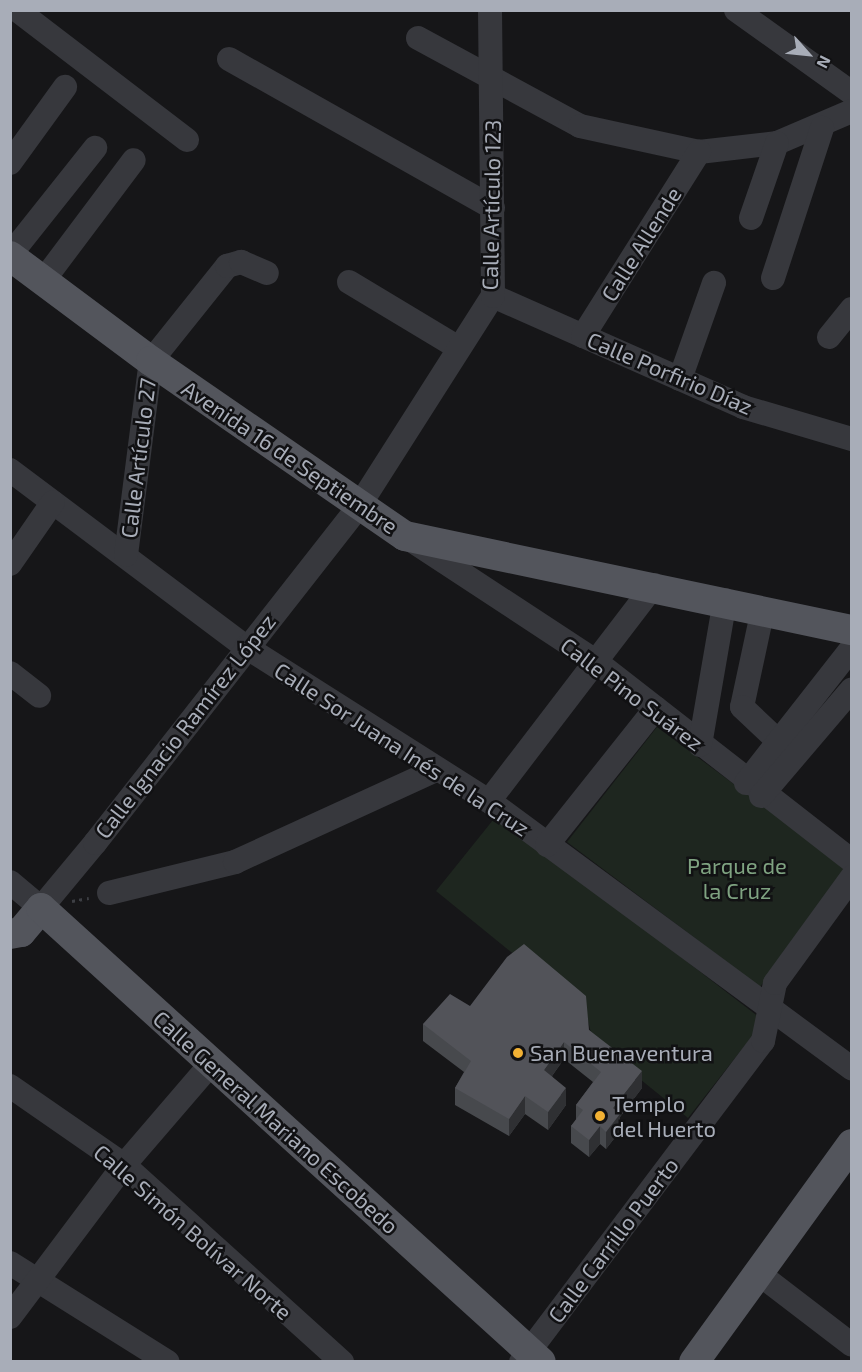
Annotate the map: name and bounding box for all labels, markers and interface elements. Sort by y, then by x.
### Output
north arrow [778,24,838,84]
text: N [813,53,836,72]
street label: Calle Artículo 123 [476,119,506,291]
street label: Calle Allende [595,182,687,306]
street label: Calle Porfirio Díaz [583,326,757,420]
street label: Avenida 16 de Septiembre [177,375,403,539]
street label: Calle Artículo 27 [115,376,161,540]
street label: Calle Ignacio Ramírez López [89,609,281,843]
street label: Calle Pino Suárez [556,632,708,756]
street label: Calle Sor Juana Inés de la Cruz [269,656,535,842]
park label: Parque de la Cruz [687,852,787,903]
street label: Calle General Mariano Escobedo [148,1005,404,1239]
place label: San Buenaventura [530,1040,713,1066]
marker: San Buenaventura [511,1046,525,1060]
place label: Templo del Huerto [612,1090,717,1142]
marker: Templo del Huerto [593,1109,607,1123]
street label: Calle Simón Bolívar Norte [88,1139,298,1325]
street label: Calle Carrillo Puerto [542,1152,684,1328]

